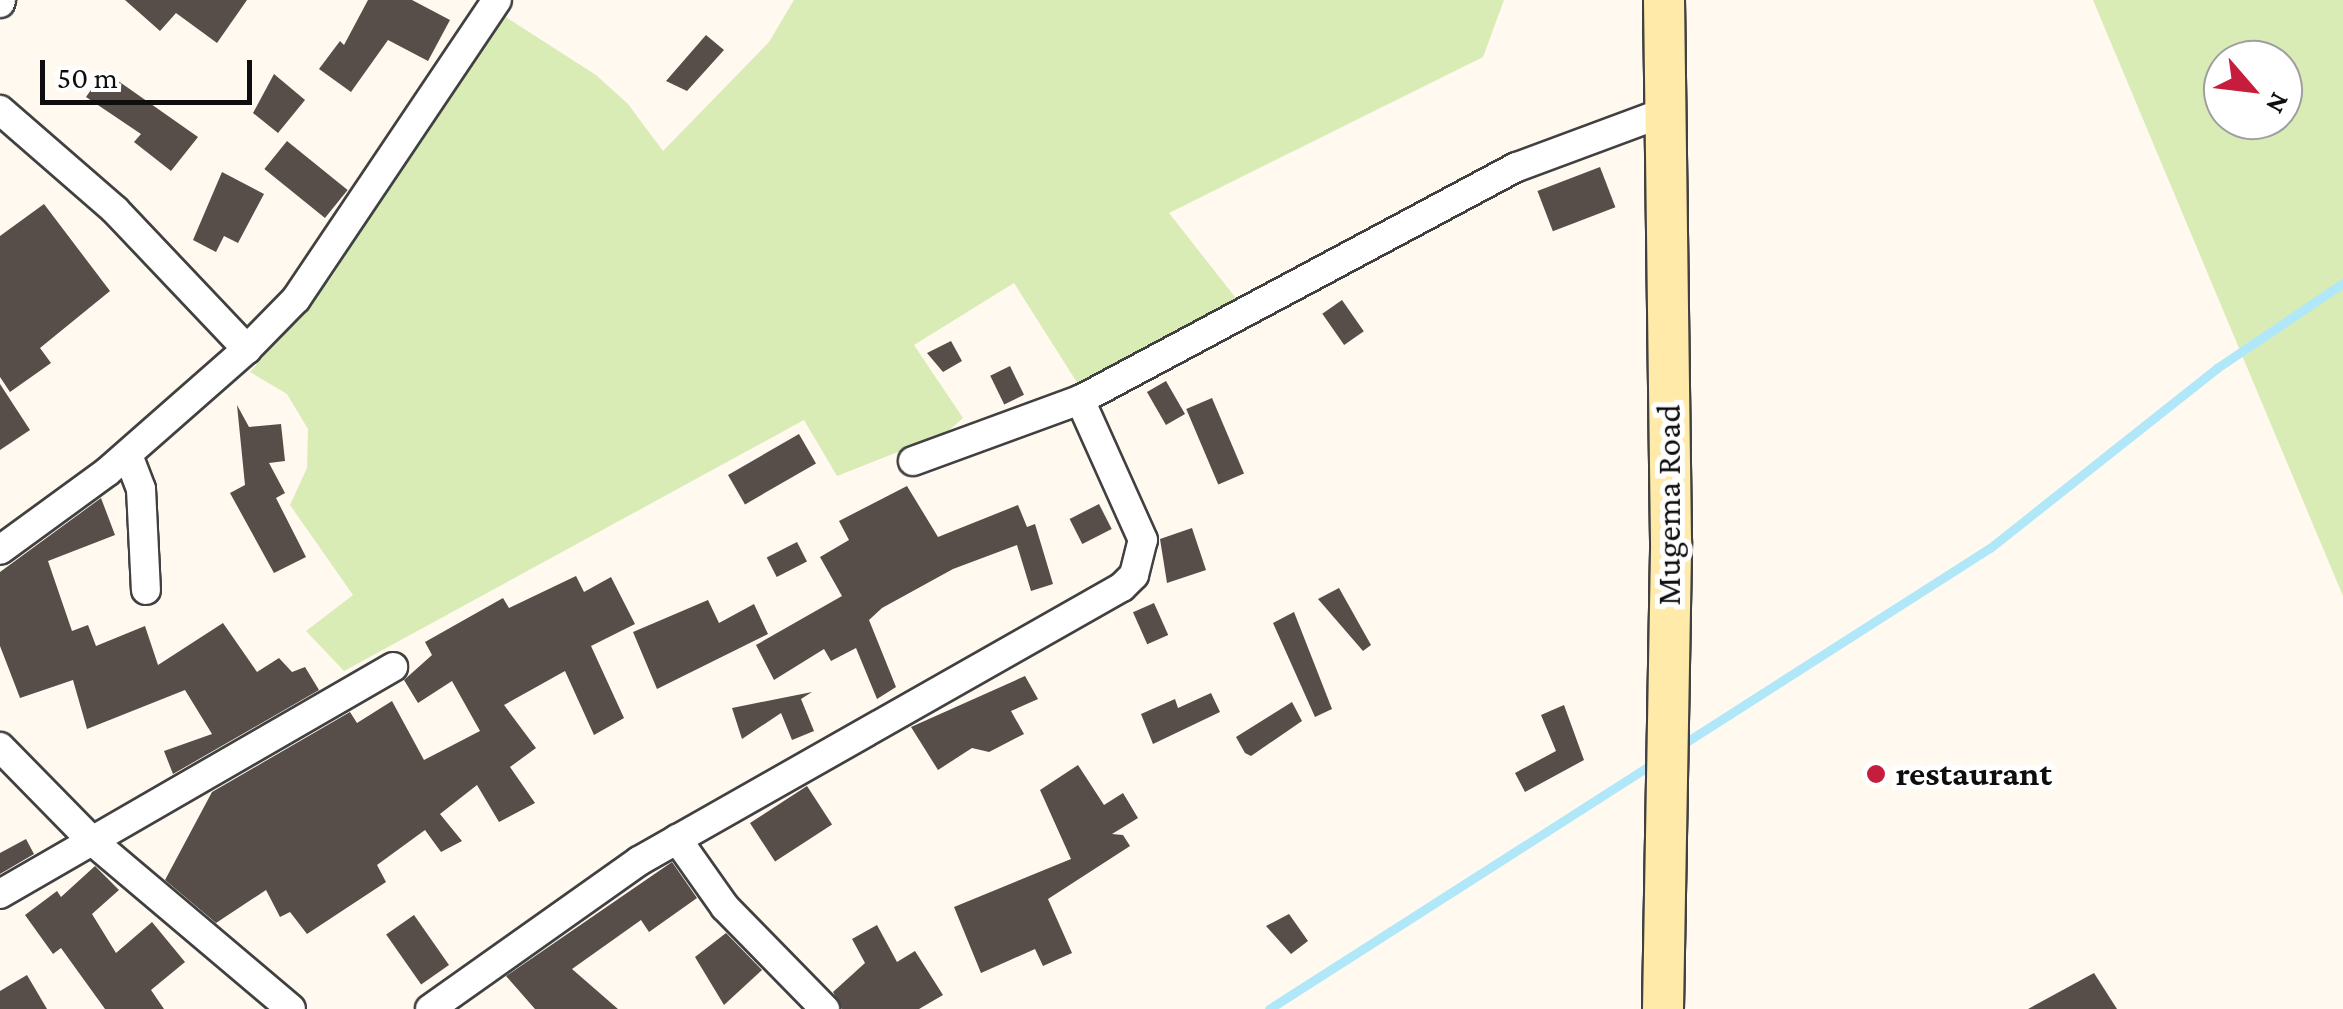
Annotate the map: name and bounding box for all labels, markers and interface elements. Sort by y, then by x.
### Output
scale bar [45,40,258,102]
north arrow [2203,40,2303,140]
text: 50 m [57,61,118,94]
text: N [2260,88,2296,119]
street label: Mugema Road [1648,404,1690,606]
place label: restaurant [1896,753,2052,795]
marker: restaurant [1865,763,1887,785]

